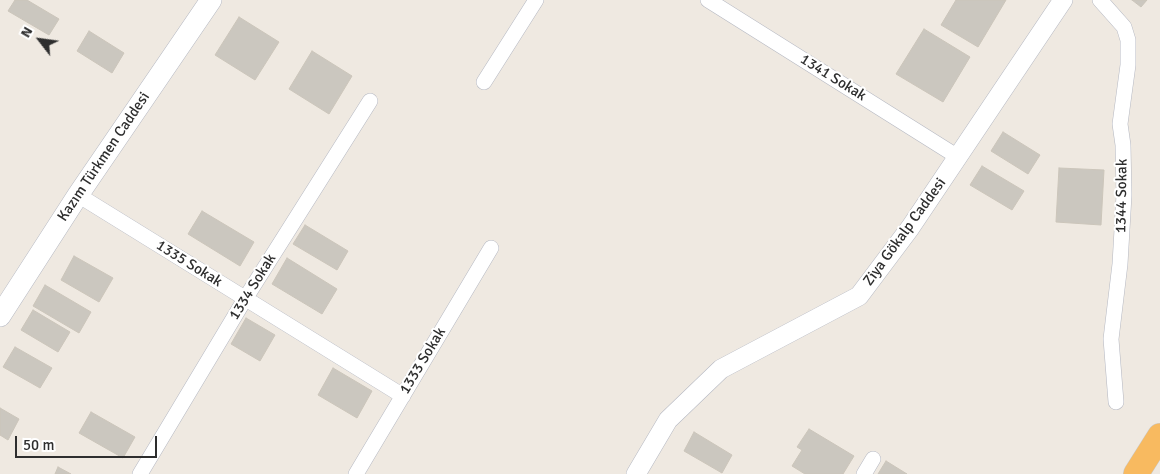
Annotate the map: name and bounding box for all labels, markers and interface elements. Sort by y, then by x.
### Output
north arrow [15,15,65,65]
text: N [17,24,36,41]
street label: 1341 Sokak [797,51,869,105]
street label: Kazım Türkmen Caddesi [54,89,154,225]
street label: 1344 Sokak [1112,159,1132,233]
street label: Ziya Gökalp Caddesi [860,175,950,289]
street label: 1335 Sokak [153,237,225,291]
street label: 1334 Sokak [226,251,280,323]
street label: 1333 Sokak [396,324,450,398]
scale bar [18,426,160,458]
text: 50 m [23,436,54,454]

